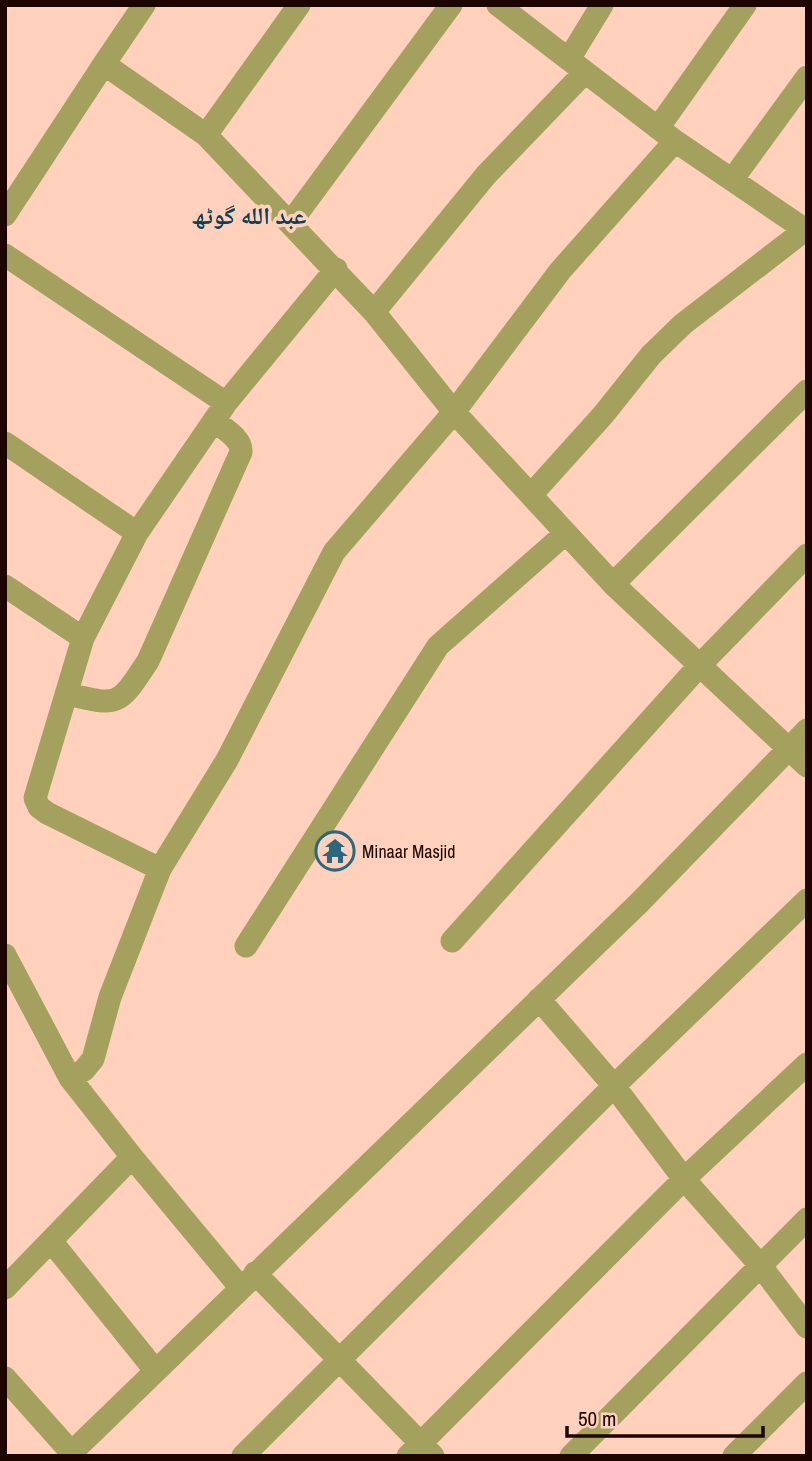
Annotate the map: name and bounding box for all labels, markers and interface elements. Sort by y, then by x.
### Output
district label: عبد الله گوٹھ [192,199,306,231]
temple icon: Minaar Masjid [314,830,356,872]
place label: Minaar Masjid [362,839,456,864]
scale bar [567,1394,763,1438]
text: 50 m [578,1404,616,1433]

